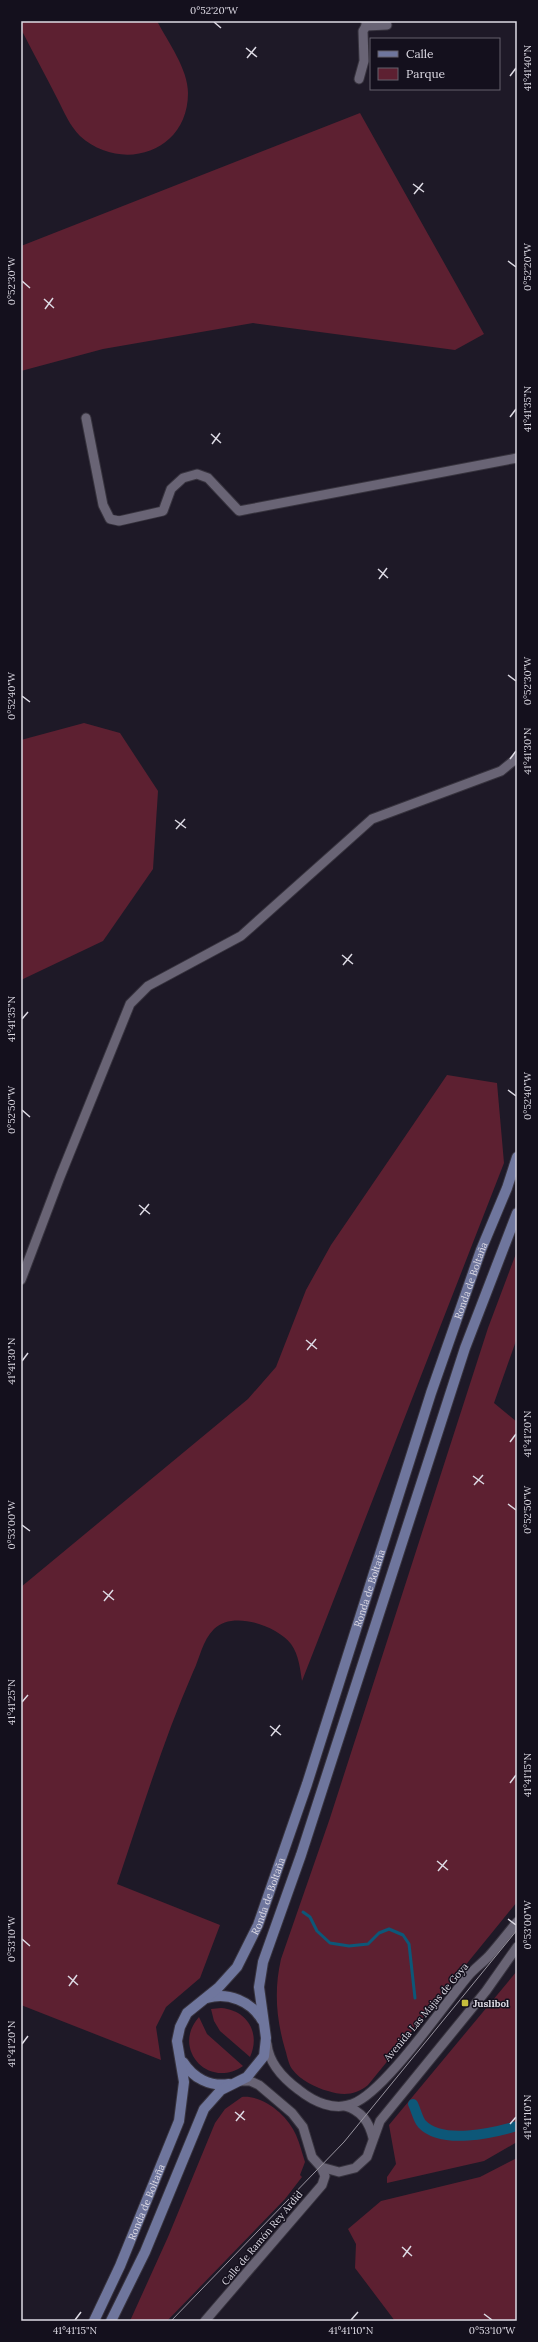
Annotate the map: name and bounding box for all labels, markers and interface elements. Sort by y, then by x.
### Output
text: 0°52'20"W [190,4,239,17]
legend [370,38,500,90]
text: 41°41'40"N [521,45,534,91]
text: Calle [406,46,434,61]
text: Parque [406,66,446,81]
text: 0°52'20"W [521,242,534,291]
text: 0°52'30"W [5,256,18,305]
text: 41°41'35"N [521,386,534,432]
text: 0°52'30"W [521,656,534,705]
text: 0°52'40"W [5,671,18,720]
text: 41°41'30"N [521,727,534,774]
text: 41°41'35"N [5,996,18,1042]
text: 0°52'40"W [521,1071,534,1120]
text: 0°52'50"W [5,1085,18,1134]
street label: Ronda de Boltaña [451,1240,490,1321]
text: 41°41'30"N [5,1337,18,1384]
text: 41°41'20"N [521,1410,534,1457]
text: 0°52'50"W [521,1485,534,1534]
text: 0°53'00"W [5,1499,18,1550]
street label: Ronda de Boltaña [351,1548,388,1629]
text: 41°41'25"N [5,1679,18,1725]
text: 41°41'15"N [521,1753,534,1797]
street label: Ronda de Boltaña [248,1856,288,1937]
text: 0°53'00"W [521,1899,534,1950]
text: 0°53'10"W [5,1915,18,1962]
street label: Avenida Las Majas de Goya [380,1960,471,2065]
place label: Juslibol [473,1997,509,2010]
marker: Juslibol [460,1998,470,2008]
text: 41°41'20"N [5,2020,18,2067]
text: 41°41'10"N [521,2094,534,2139]
street label: Ronda de Boltaña [125,2162,167,2242]
street label: Calle de Ramón Rey Ardid [219,2188,305,2288]
text: 41°41'15"N [53,2324,97,2337]
text: 41°41'10"N [329,2324,374,2337]
text: 0°53'10"W [469,2324,516,2337]

